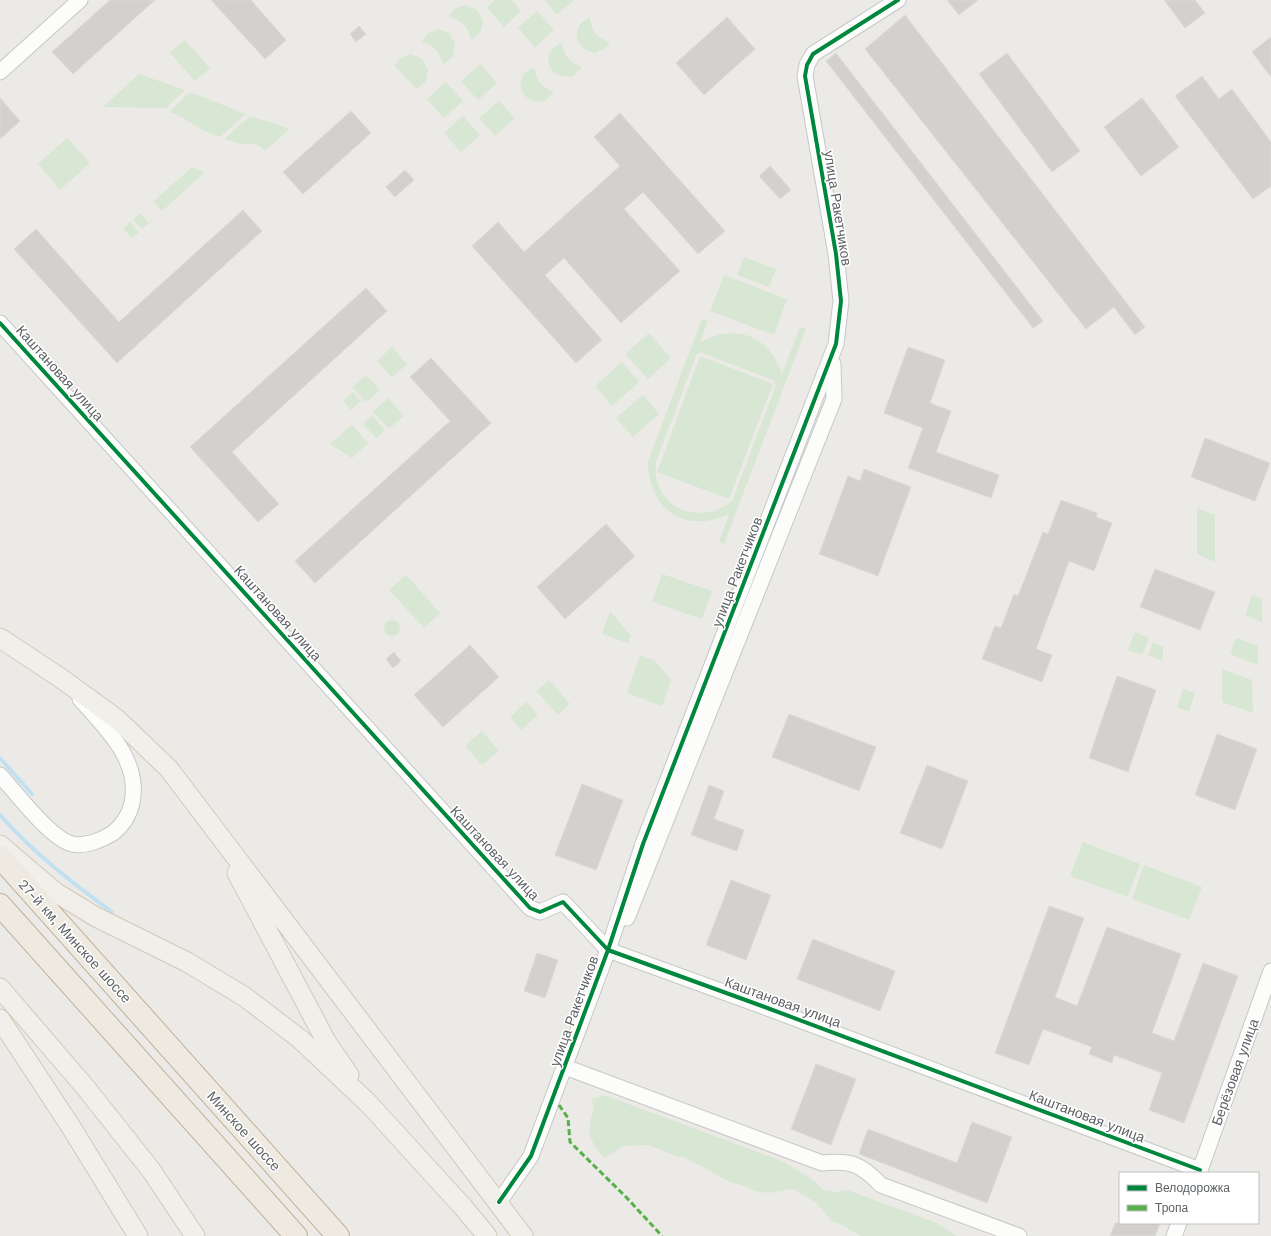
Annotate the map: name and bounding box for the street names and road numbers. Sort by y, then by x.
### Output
street label: улица Ракетчиков [821,149,855,267]
street label: Каштановая улица [13,322,107,424]
street label: улица Ракетчиков [709,515,765,629]
street label: Каштановая улица [231,562,325,664]
street label: Каштановая улица [447,803,543,903]
street label: 27-й км, Минское шоссе [15,876,135,1006]
street label: улица Ракетчиков [547,953,601,1069]
street label: Каштановая улица [723,974,844,1031]
street label: Берёзовая улица [1208,1016,1262,1128]
street label: Каштановая улица [1027,1087,1147,1146]
street label: Минское шоссе [204,1088,284,1174]

